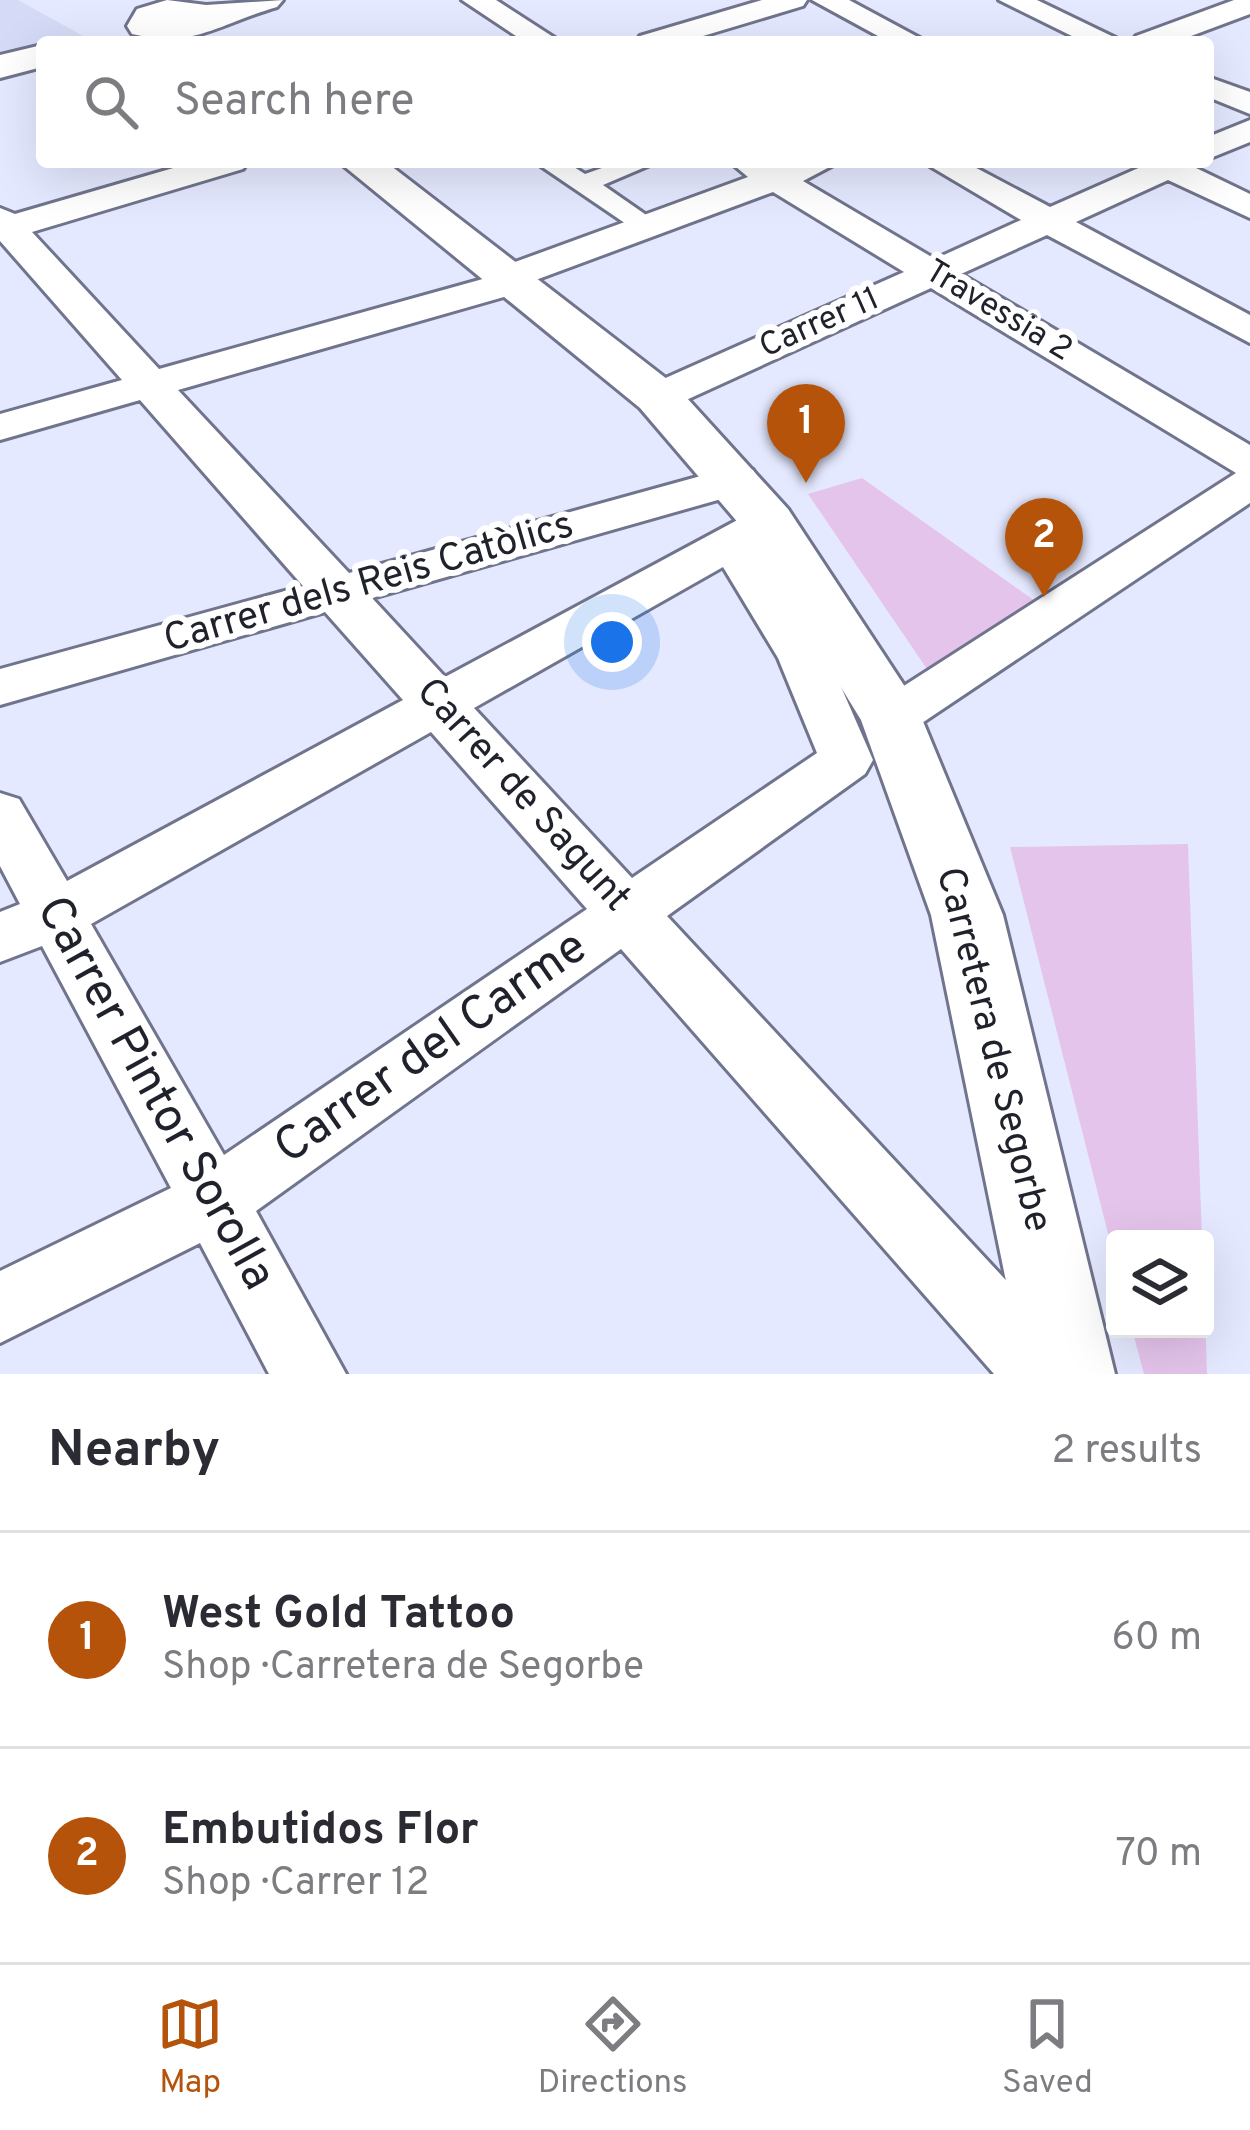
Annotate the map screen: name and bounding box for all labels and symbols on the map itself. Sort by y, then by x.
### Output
street label: Travessia 2 [917,252,1079,372]
street label: Carrer 11 [753,279,887,369]
pin: 1 [767,384,845,483]
pin: 2 [1005,498,1083,597]
street label: Carrer dels Reis Catòlics [159,502,579,666]
your location [582,612,642,672]
street label: Carrer de Sagunt [404,669,640,923]
street label: Carretera de Segorbe [923,863,1061,1237]
street label: Carrer Pintor Sorolla [21,887,287,1301]
street label: Carrer del Carme [264,919,600,1179]

